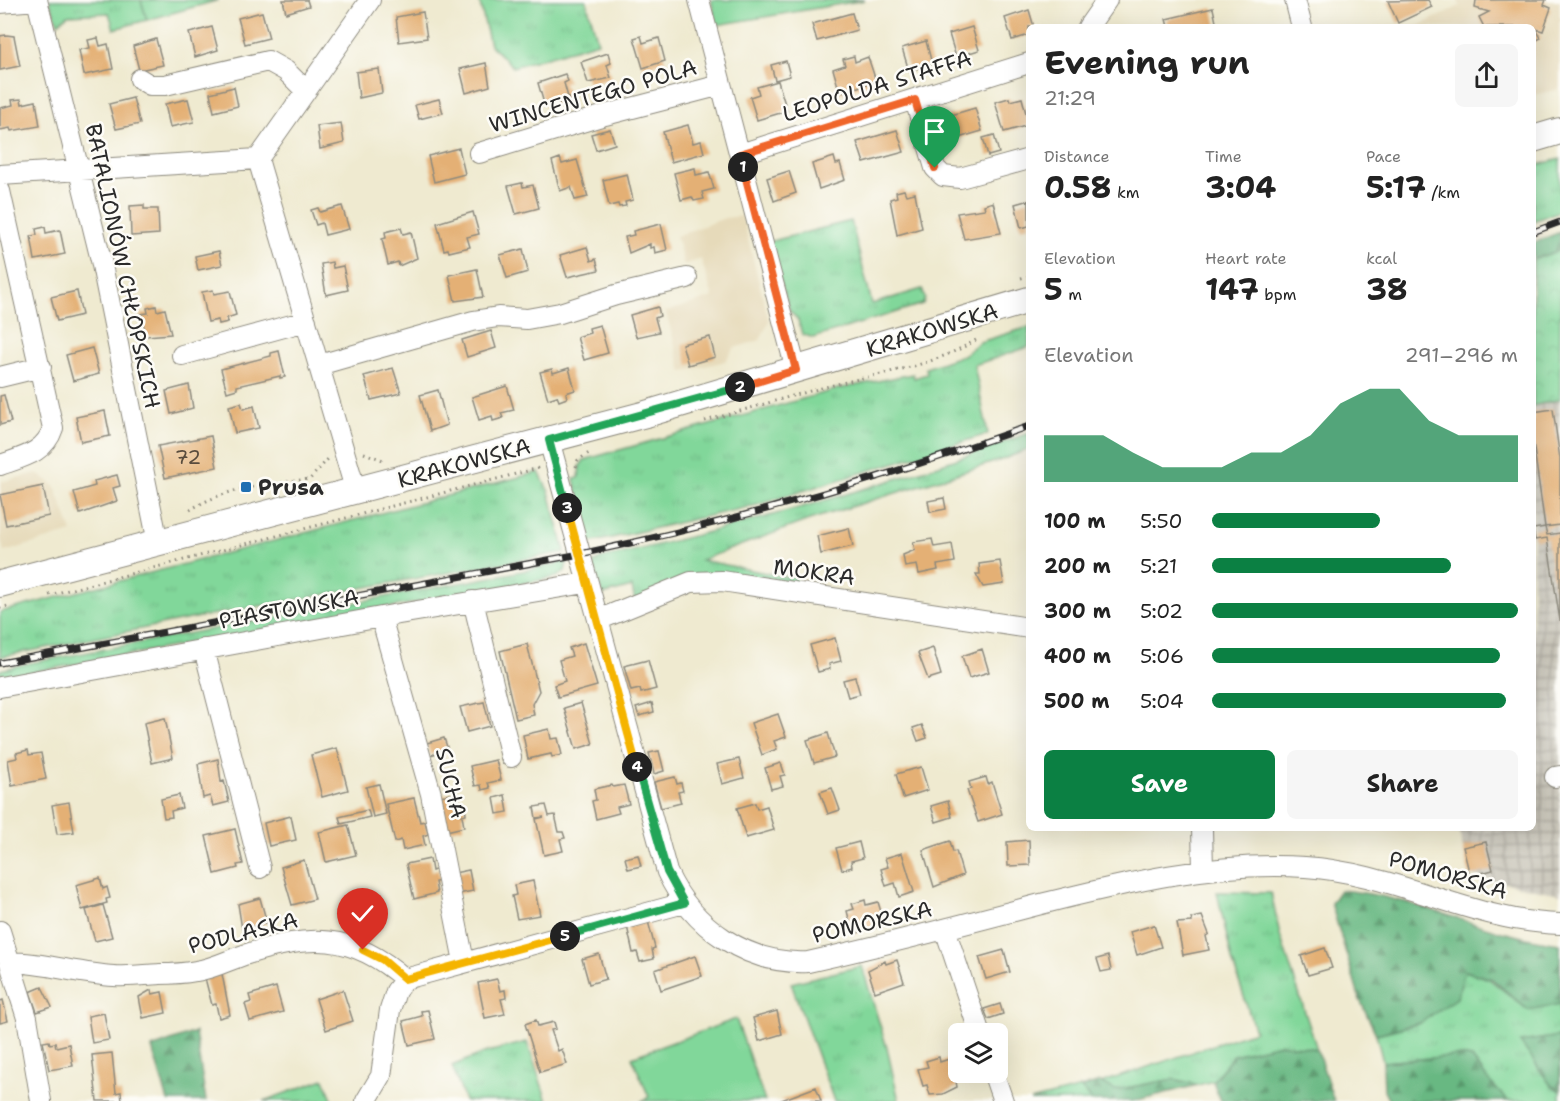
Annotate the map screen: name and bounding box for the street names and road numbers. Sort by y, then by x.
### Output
street label: LEOPOLDA STAFFA [779,43,975,129]
street label: WINCENTEGO POLA [486,52,700,140]
street label: BATALIONÓW CHŁOPSKICH [79,121,167,411]
street label: KRAKOWSKA [862,296,1002,364]
street label: KRAKOWSKA [394,431,534,495]
street label: MOKRA [771,552,857,592]
street label: PIASTOWSKA [217,582,361,636]
street label: SUCHA [429,745,473,821]
street label: POMORSKA [1385,844,1511,906]
street label: POMORSKA [809,894,935,950]
street label: PODLASKA [185,905,301,961]

